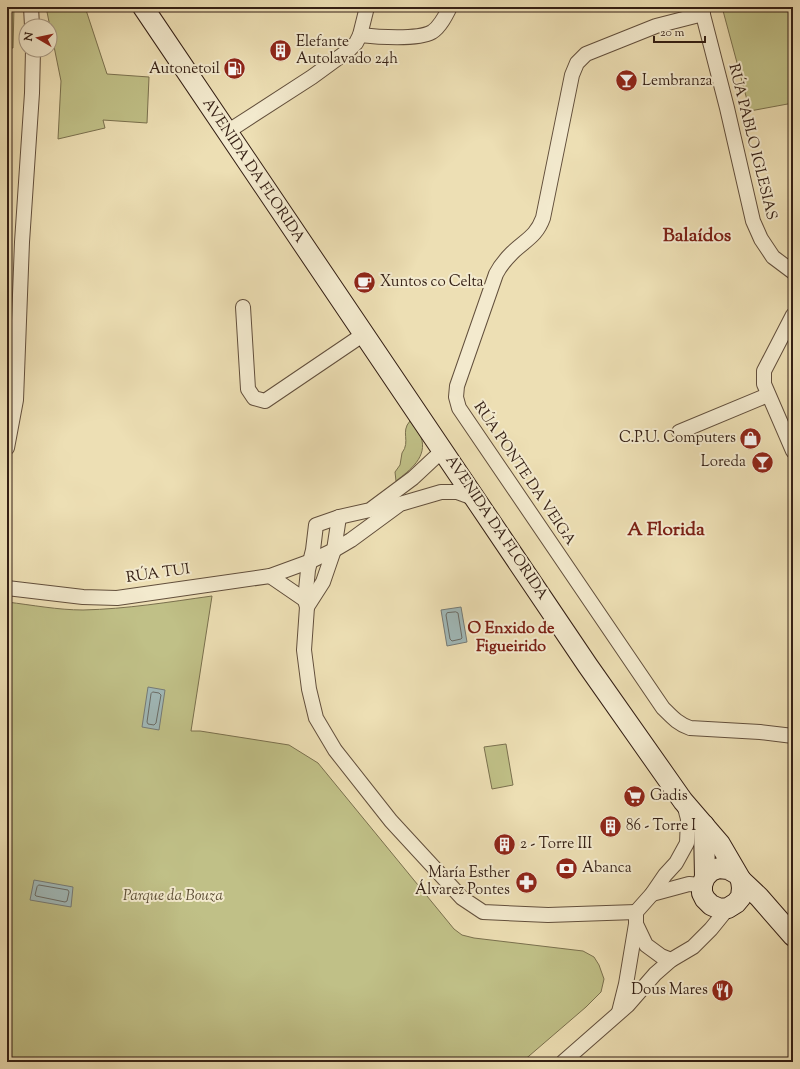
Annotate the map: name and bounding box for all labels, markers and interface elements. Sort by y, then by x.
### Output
north arrow [18,18,58,58]
scale bar [654,18,705,44]
text: 20 m [660,24,685,42]
text: N [20,31,38,43]
place label: Elefante Autolavado 24h [296,32,398,70]
building icon: Elefante Autolavado 24h [267,38,293,64]
fuel station icon: Autonetoil [222,56,248,82]
place label: Autonetoil [149,59,220,80]
street label: RÚA PABLO IGLESIAS [722,61,784,222]
bar icon: Lembranza [614,68,640,94]
place label: Lembranza [642,71,713,92]
street label: AVENIDA DA FLORIDA [197,95,309,247]
district label: Balaídos [663,223,732,250]
cafe icon: Xuntos co Celta [351,269,377,295]
place label: Xuntos co Celta [380,272,484,293]
street label: RÚA PONTE DA VEIGA [468,397,582,550]
shop icon: C.P.U. Computers [738,425,764,451]
place label: C.P.U. Computers [619,428,736,449]
bar icon: Loreda [749,449,775,475]
street label: AVENIDA DA FLORIDA [440,452,552,604]
place label: Loreda [701,452,746,473]
district label: A Florida [627,517,705,544]
street label: RÚA TUI [124,557,191,589]
district label: O Enxido de Figueirido [468,618,555,659]
supermarket icon: Gadis [621,783,647,809]
place label: Gadis [650,786,688,807]
building icon: 86 - Torre I [598,813,624,839]
place label: 86 - Torre I [626,816,696,837]
building icon: 2 - Torre III [491,831,517,857]
place label: 2 - Torre III [520,834,592,855]
bank icon: Abanca [554,855,580,881]
place label: Abanca [582,858,632,879]
place label: María Esther Álvarez Pontes [415,863,510,901]
pharmacy icon: María Esther Álvarez Pontes [513,869,539,895]
park label: Parque da Bouza [123,886,223,907]
restaurant icon: Dous Mares [710,977,736,1003]
place label: Dous Mares [631,980,708,1001]

